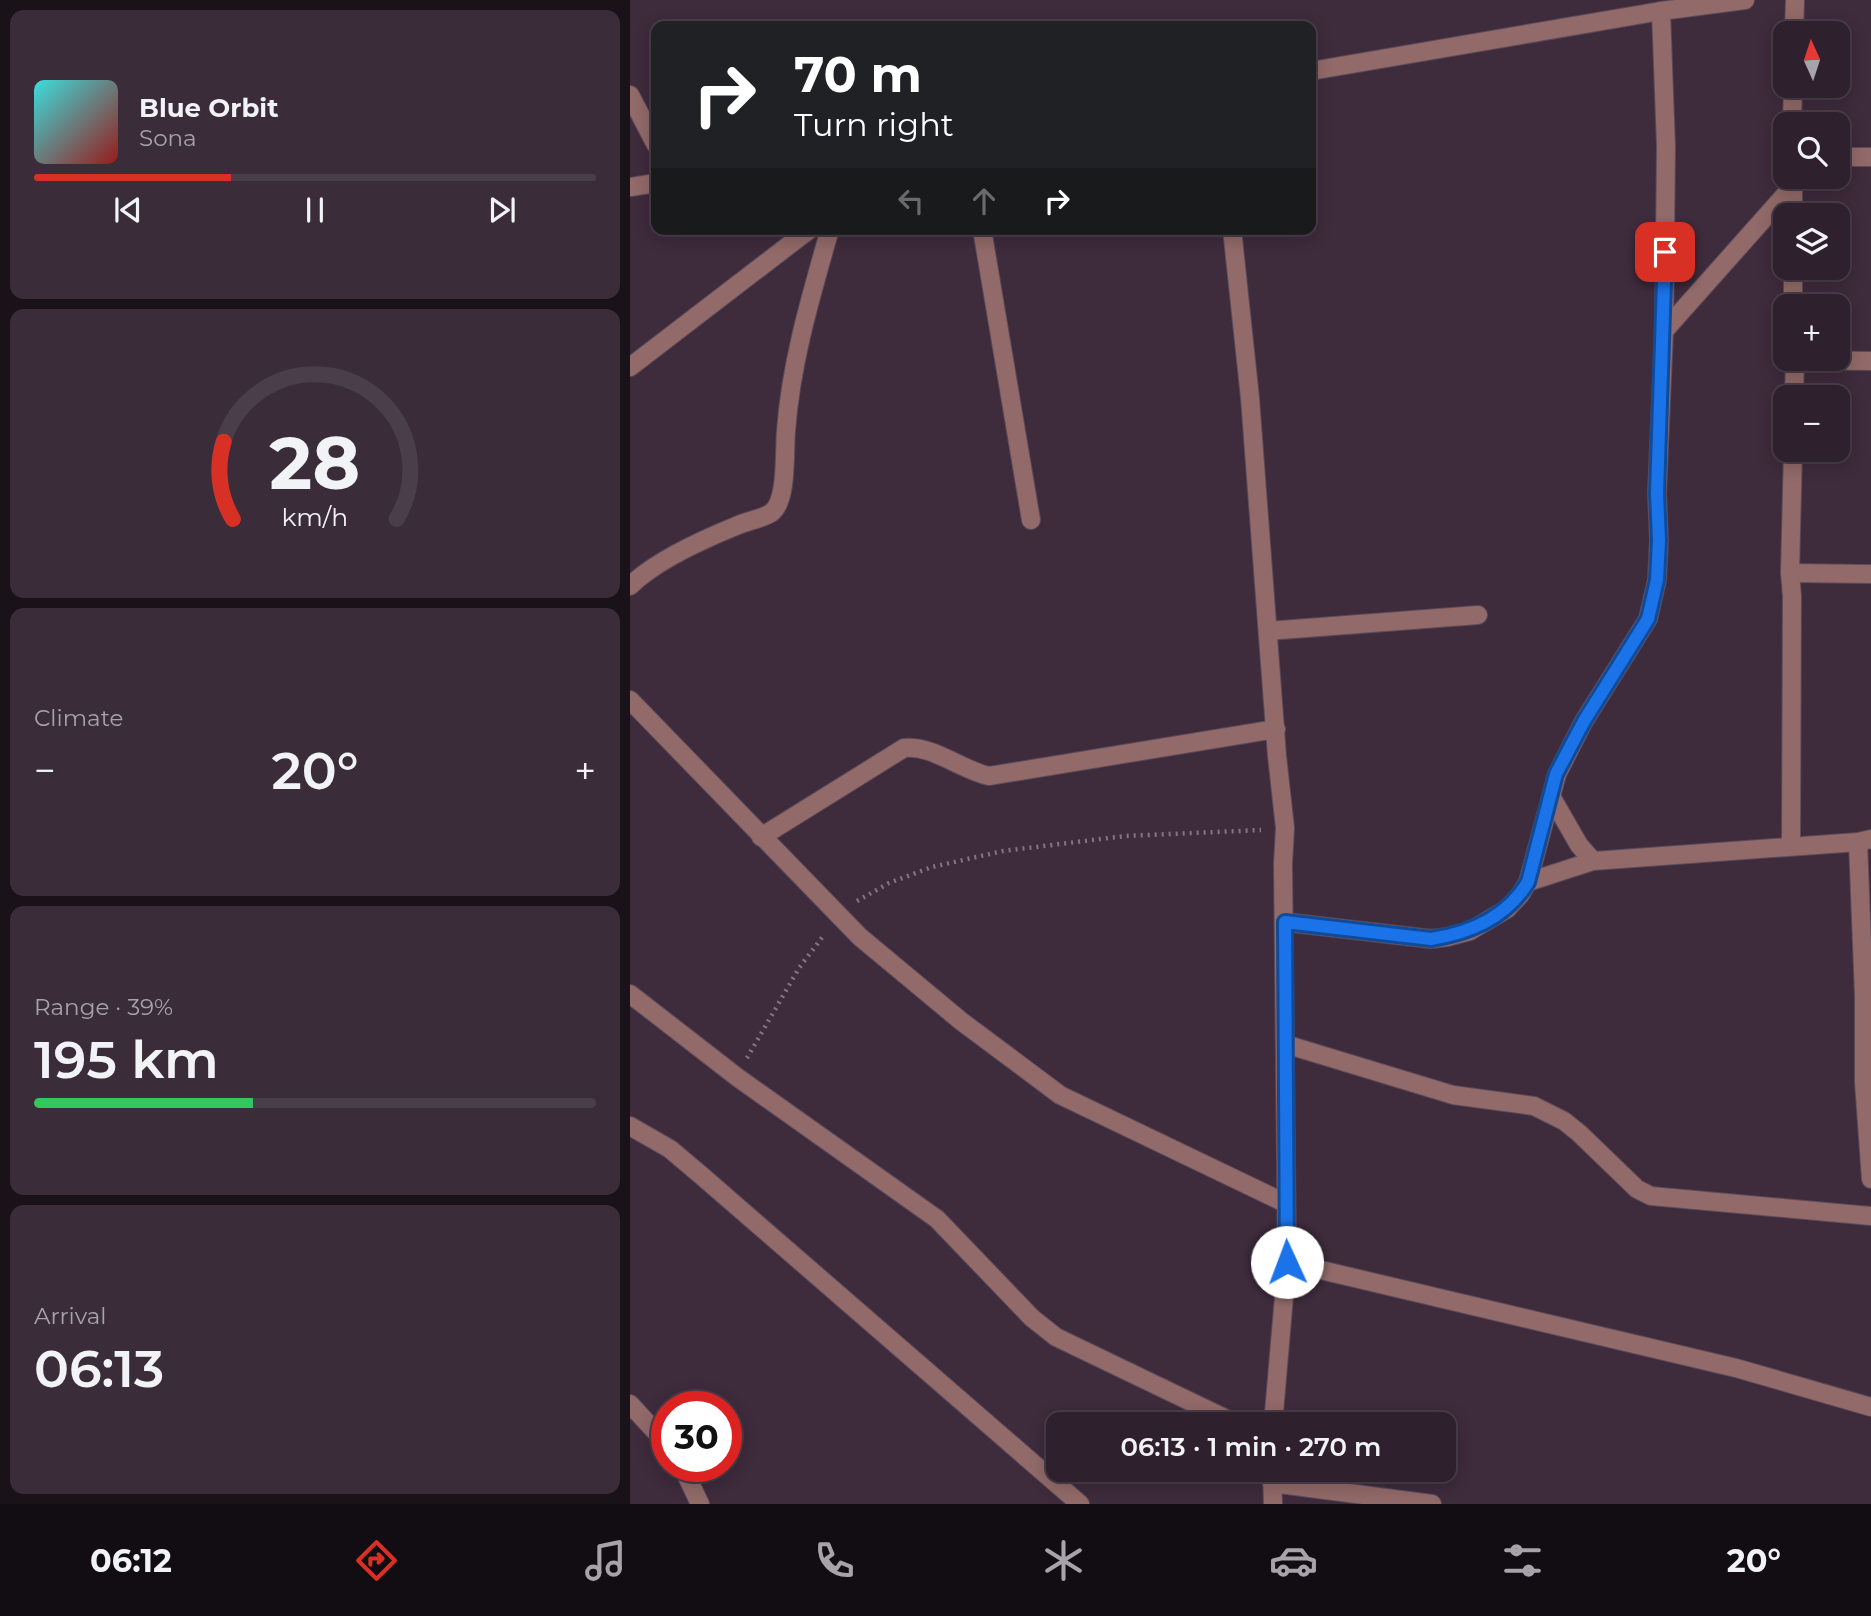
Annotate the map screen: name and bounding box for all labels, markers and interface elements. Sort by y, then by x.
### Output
north arrow [1773,21,1850,98]
map controls [1773,21,1850,462]
text: 70 m [794,45,922,104]
icon: right [679,49,770,140]
text: Blue Orbit [139,92,278,124]
text: Turn right [794,105,954,144]
button: search [1773,112,1850,189]
text: Sona [139,124,197,152]
icon: left [892,182,930,220]
icon: ahead [965,182,1003,220]
icon: right [1038,182,1076,220]
icon: previous [109,191,147,229]
icon: pause [296,191,334,229]
icon: next [483,191,521,229]
button: layers [1773,203,1850,280]
pin [1635,222,1695,282]
icon: arrive [1646,233,1684,271]
button: + [1773,294,1850,371]
button: − [1773,385,1850,462]
text: 28 [270,420,361,508]
text: km/h [282,502,348,532]
text: Climate [34,704,123,732]
text: 20° [271,739,359,802]
text: − [34,747,56,794]
text: + [574,747,596,794]
text: Range · 39% [34,993,173,1021]
text: 195 km [34,1028,219,1091]
position arrow [1250,1225,1324,1299]
text: Arrival [34,1302,107,1330]
text: 06:13 [34,1337,164,1400]
speed limit sign: 30 [651,1391,742,1482]
text: 06:13 · 1 min · 270 m [1121,1431,1381,1463]
icon: directions [352,1536,401,1585]
icon: music [581,1536,630,1585]
icon: phone [810,1536,859,1585]
icon: climate [1039,1536,1088,1585]
icon: car [1269,1536,1318,1585]
icon: filters [1498,1536,1547,1585]
text: 06:12 [90,1541,172,1580]
text: 20° [1727,1541,1781,1580]

